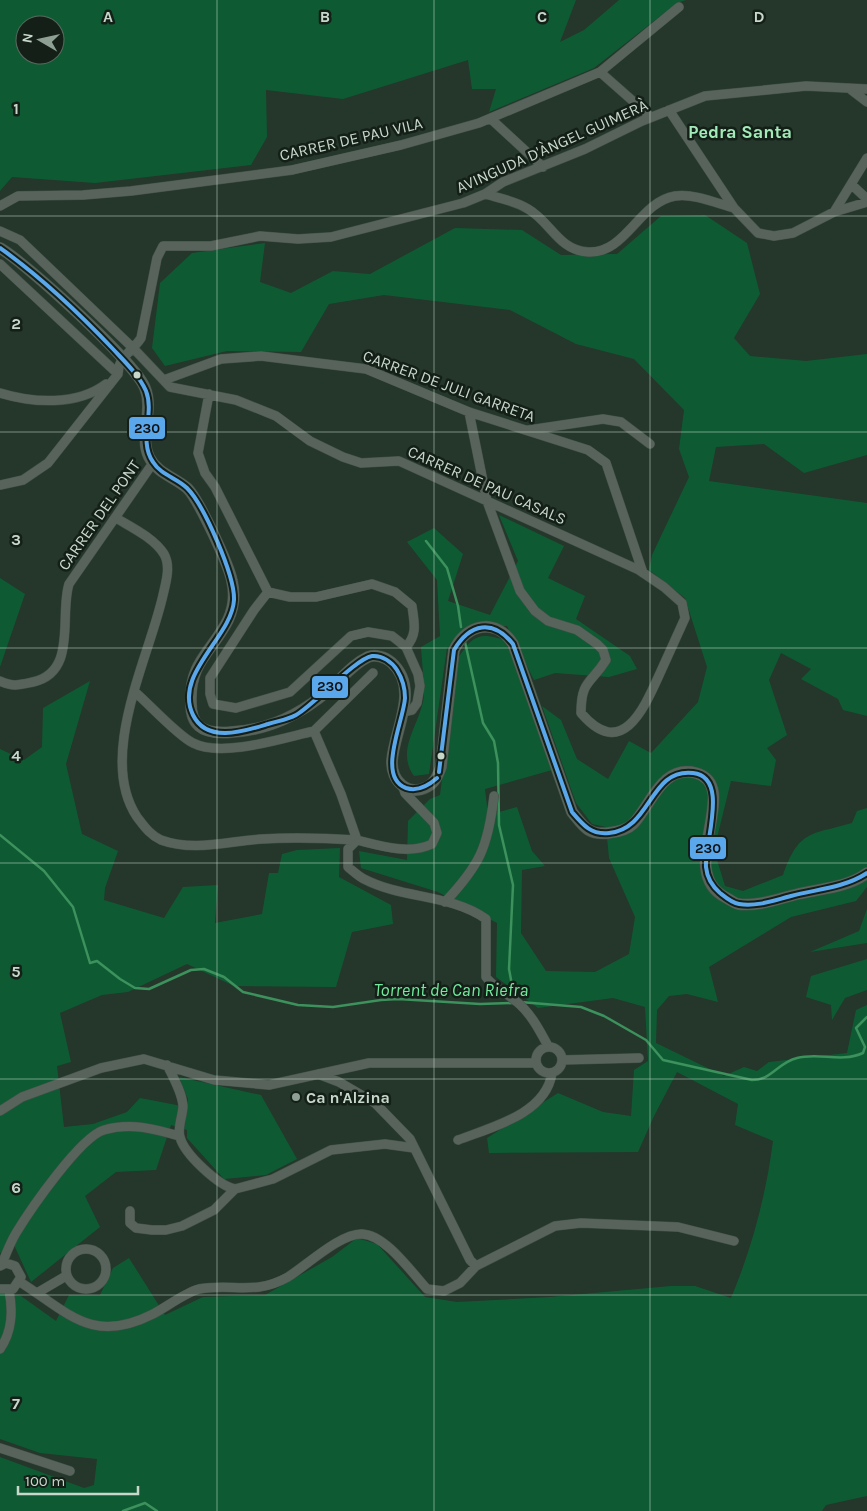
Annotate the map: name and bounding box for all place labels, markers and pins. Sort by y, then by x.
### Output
unlabelled marker [132,370,142,380]
unlabelled marker [436,751,446,761]
place label: Ca n'Alzina [306,1088,390,1107]
marker: Ca n'Alzina [290,1091,302,1103]

